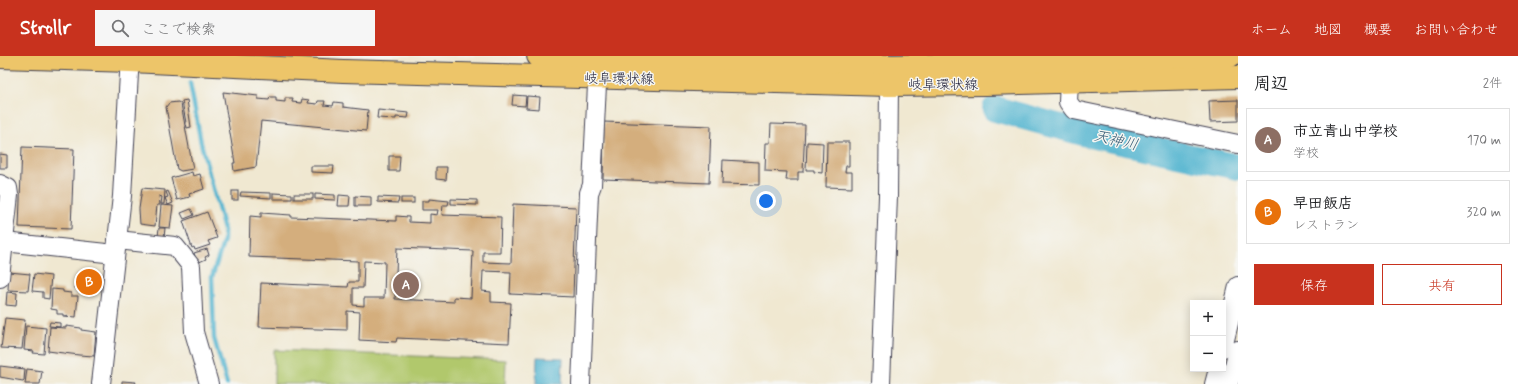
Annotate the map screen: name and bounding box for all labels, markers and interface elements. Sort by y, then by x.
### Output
search box [95,10,375,46]
text: Strollr [20,16,71,41]
icon: search [109,17,131,39]
text: ここで検索 [141,20,216,40]
text: ホーム [1251,21,1292,39]
text: 地図 [1314,21,1342,39]
text: 概要 [1364,21,1392,39]
text: お問い合わせ [1414,21,1498,39]
street label: 岐阜環状線 [584,69,654,89]
text: 周辺 [1254,73,1288,95]
text: 2件 [1483,75,1502,92]
street label: 岐阜環状線 [908,76,978,94]
text: 市立青山中学校 [1293,122,1398,142]
water label: 天神川 [1092,126,1140,156]
text: A [1264,132,1272,149]
text: 170 m [1467,132,1501,149]
text: 学校 [1293,145,1319,162]
your location [756,191,776,211]
text: 早田飯店 [1293,194,1353,214]
text: B [1264,204,1272,221]
text: 320 m [1467,204,1501,221]
text: レストラン [1293,217,1359,234]
button: 保存 [1254,264,1374,305]
button: 共有 [1382,264,1502,305]
pin: B [76,267,102,297]
pin: A [393,270,419,300]
map controls [1190,300,1226,372]
button: + [1190,300,1226,336]
button: − [1190,336,1226,372]

